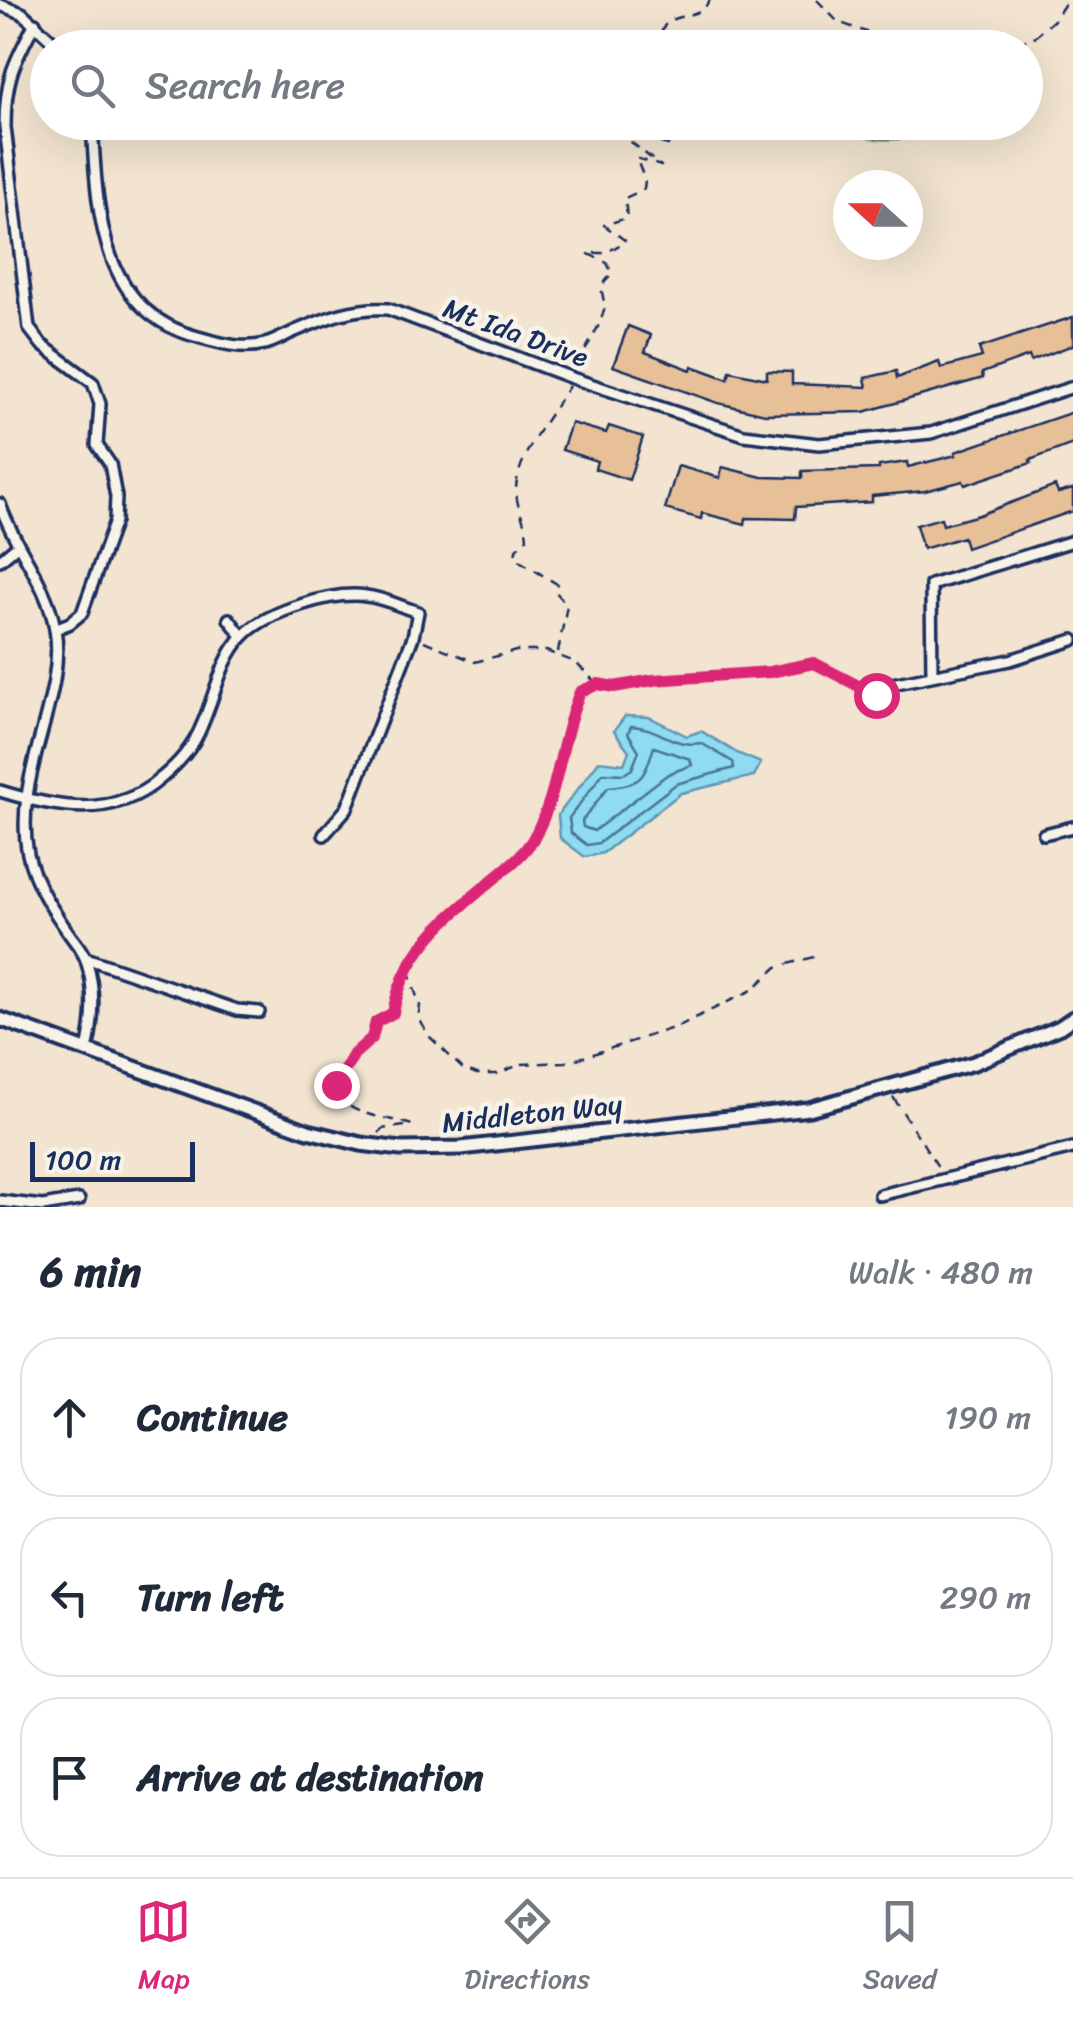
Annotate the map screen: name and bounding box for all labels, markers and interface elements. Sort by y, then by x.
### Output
search box [30,30,1043,140]
text: Search here [145,52,345,119]
icon: search [65,58,120,113]
north arrow [833,170,923,260]
street label: Mt Ida Drive [436,283,596,381]
route start [854,673,900,719]
route end [314,1063,360,1109]
street label: Middleton Way [440,1080,625,1147]
text: 100 m [45,1135,121,1184]
scale bar [30,1137,195,1182]
text: 6 min [40,1235,141,1309]
text: Walk · 480 m [849,1244,1033,1301]
text: Continue [137,1384,288,1451]
text: 190 m [945,1389,1031,1446]
icon: ahead [42,1390,97,1445]
text: Turn left [137,1564,283,1631]
text: 290 m [940,1569,1031,1626]
icon: left [42,1570,97,1625]
text: Arrive at destination [137,1744,484,1811]
icon: arrive [42,1750,97,1805]
tab: Map [136,1894,191,2003]
tab: Directions [464,1894,590,2003]
tab: Saved [863,1894,937,2003]

